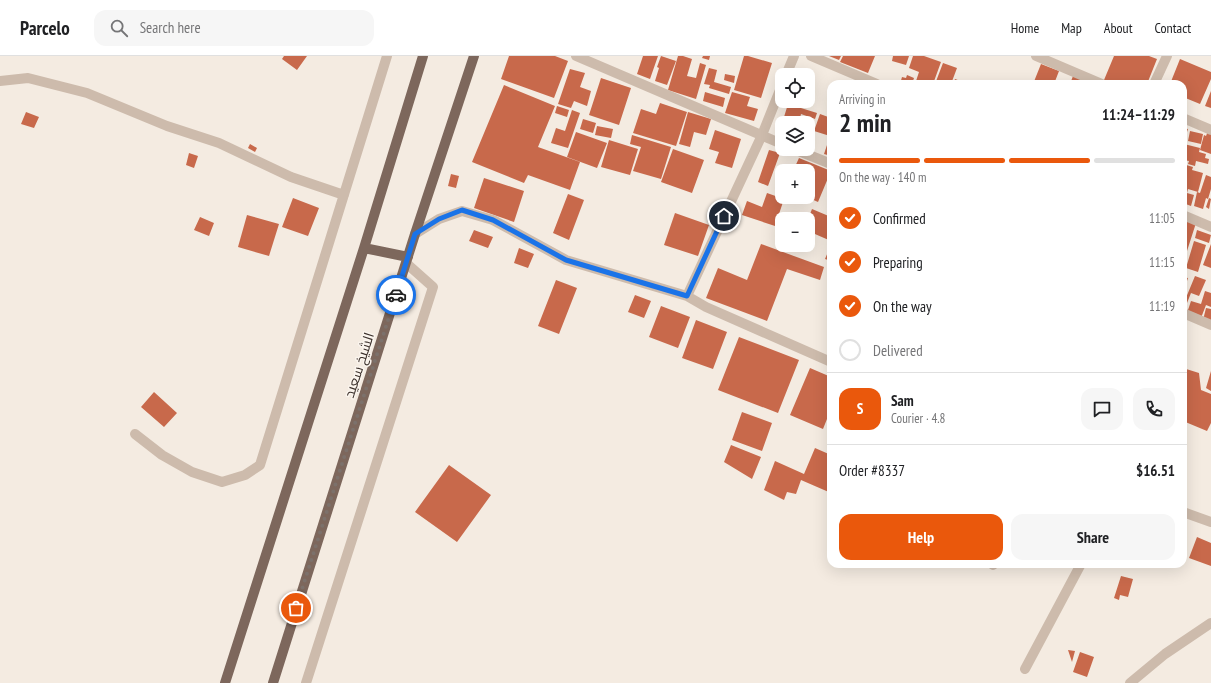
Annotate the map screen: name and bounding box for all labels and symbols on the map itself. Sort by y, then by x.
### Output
pin [707,199,741,233]
courier [376,275,416,315]
street label: الشيخ سعيد [340,330,378,400]
pin [279,591,313,625]

